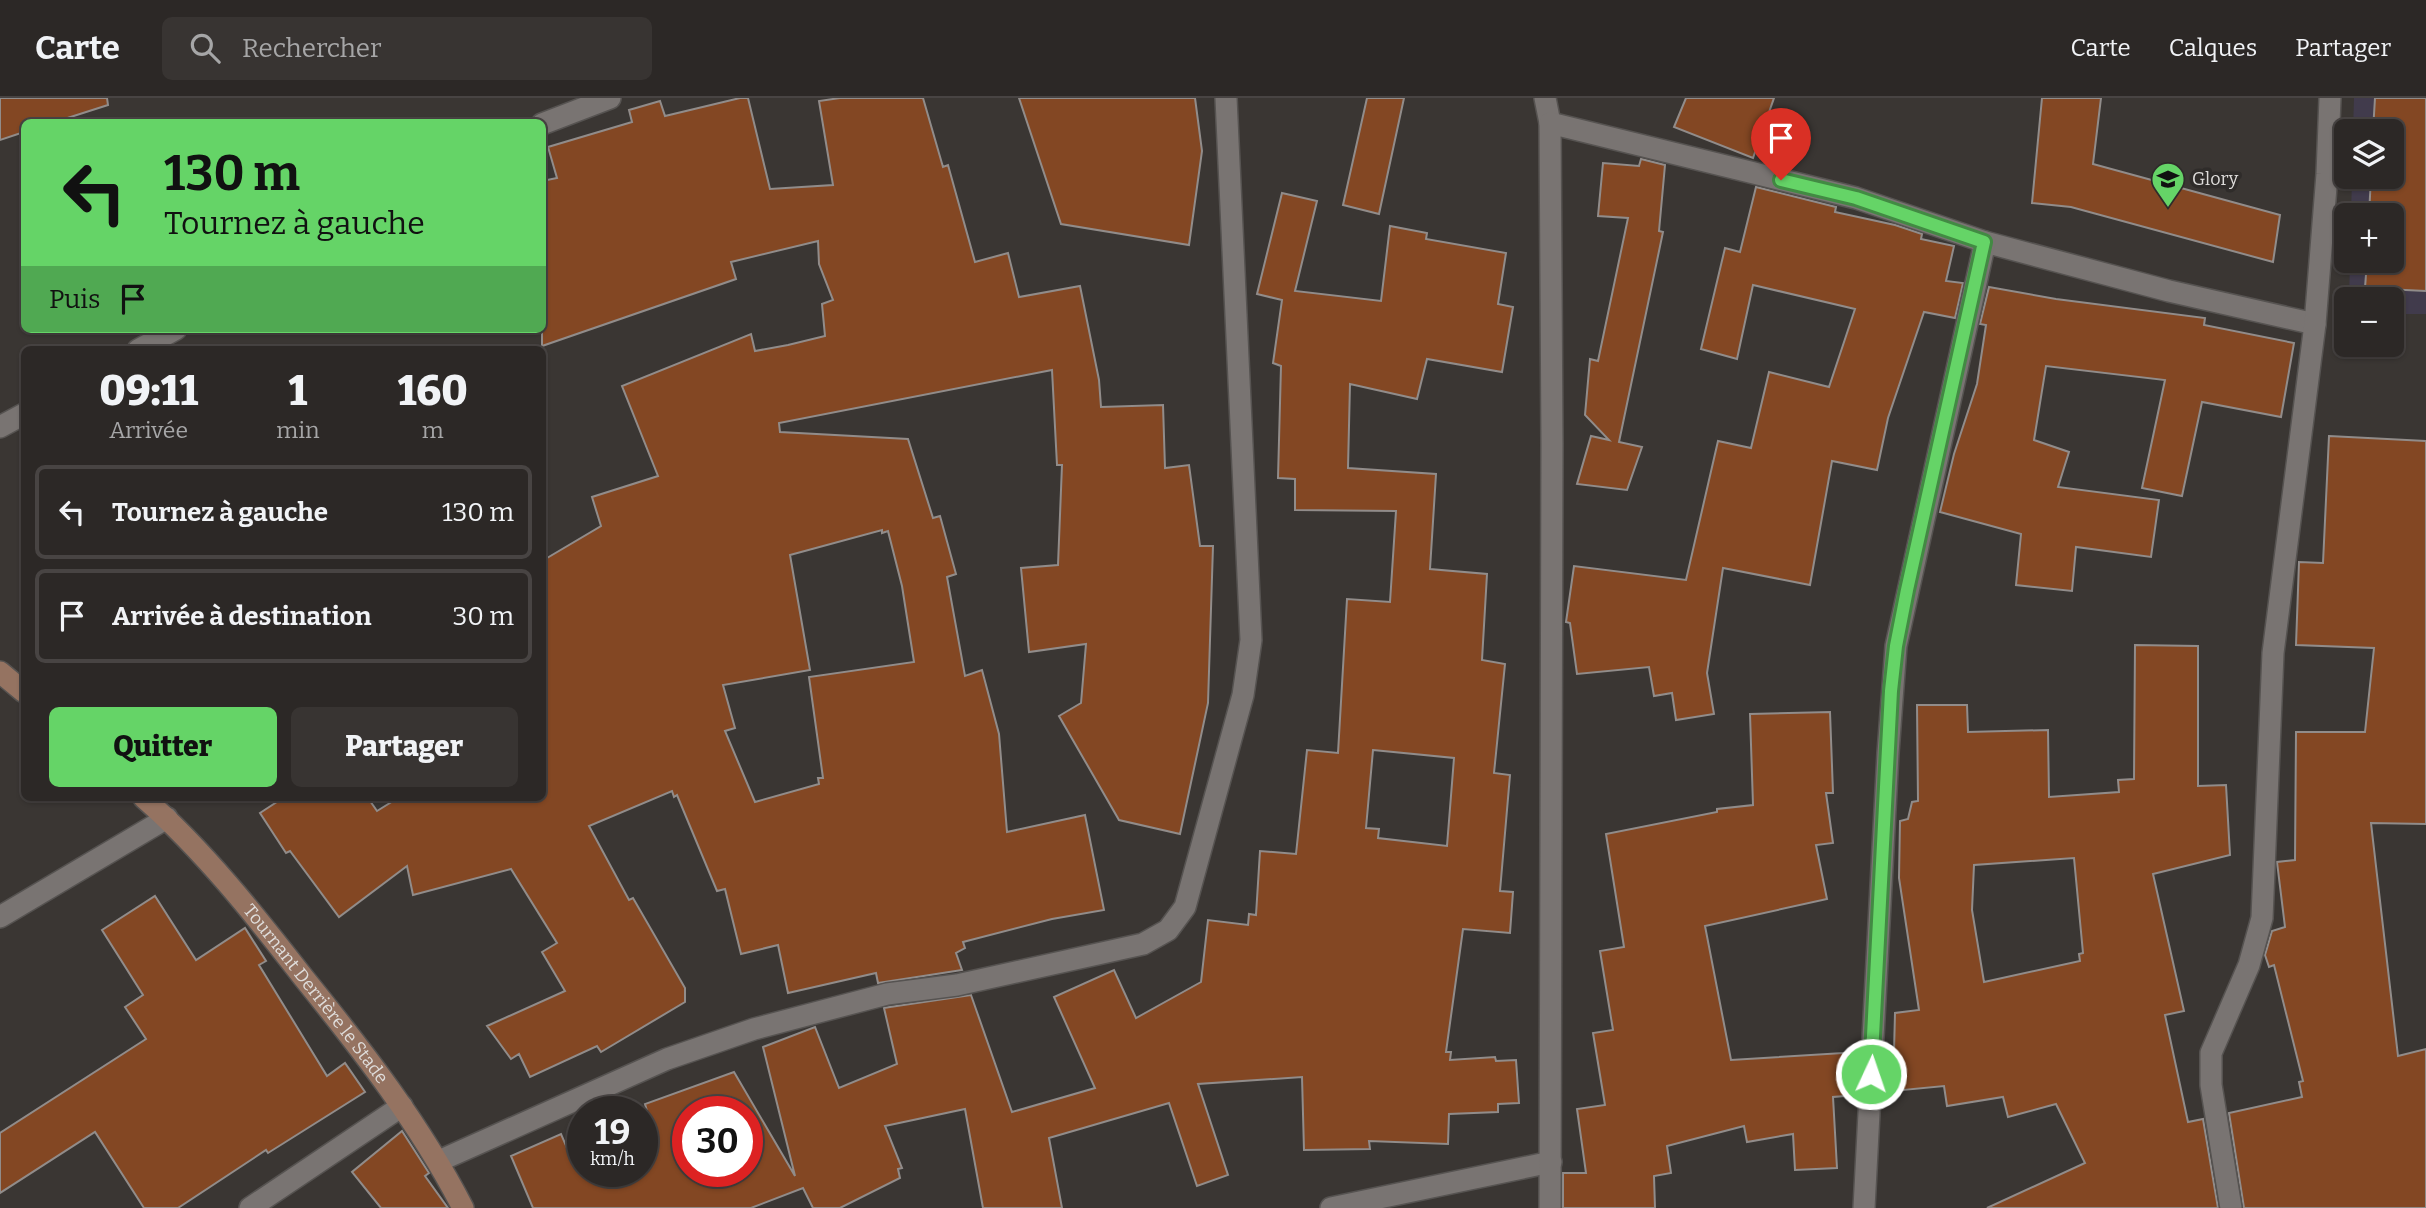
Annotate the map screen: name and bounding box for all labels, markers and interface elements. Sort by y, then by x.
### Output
search box [162,17,652,80]
text: Carte [35,28,120,68]
icon: search [186,29,224,67]
text: Rechercher [242,33,382,64]
text: Carte [2071,34,2131,62]
text: Calques [2169,34,2257,62]
text: Partager [2295,34,2391,62]
pin [1751,108,1811,180]
icon: arrive [1762,119,1800,157]
map controls [2334,119,2404,357]
button: layers [2334,119,2404,189]
text: 130 m [164,144,300,203]
icon: left [49,147,140,238]
school or university icon: Glory [2149,160,2187,209]
place label: Glory [2192,168,2239,190]
button: + [2334,203,2404,273]
text: Tournez à gauche [164,204,425,242]
icon: arrive [114,280,152,318]
text: Puis [49,284,100,315]
button: − [2334,287,2404,357]
text: 09:11 [99,366,198,416]
text: 1 [289,366,307,416]
text: 160 [398,366,468,416]
text: Arrivée [109,416,188,444]
text: min [276,416,320,444]
text: m [422,416,444,444]
icon: left [53,493,91,531]
text: Tournez à gauche [112,497,328,528]
text: 130 m [442,497,514,528]
icon: arrive [53,597,91,635]
text: Arrivée à destination [112,601,371,632]
text: 30 m [453,601,514,632]
button: Quitter [49,707,277,787]
button: Partager [291,707,518,787]
street label: Tournant Derrière le Stade [239,900,393,1088]
position arrow [1834,1037,1908,1111]
speed limit sign: 30 [672,1096,763,1187]
text: 19 [595,1111,630,1153]
text: km/h [590,1148,635,1170]

